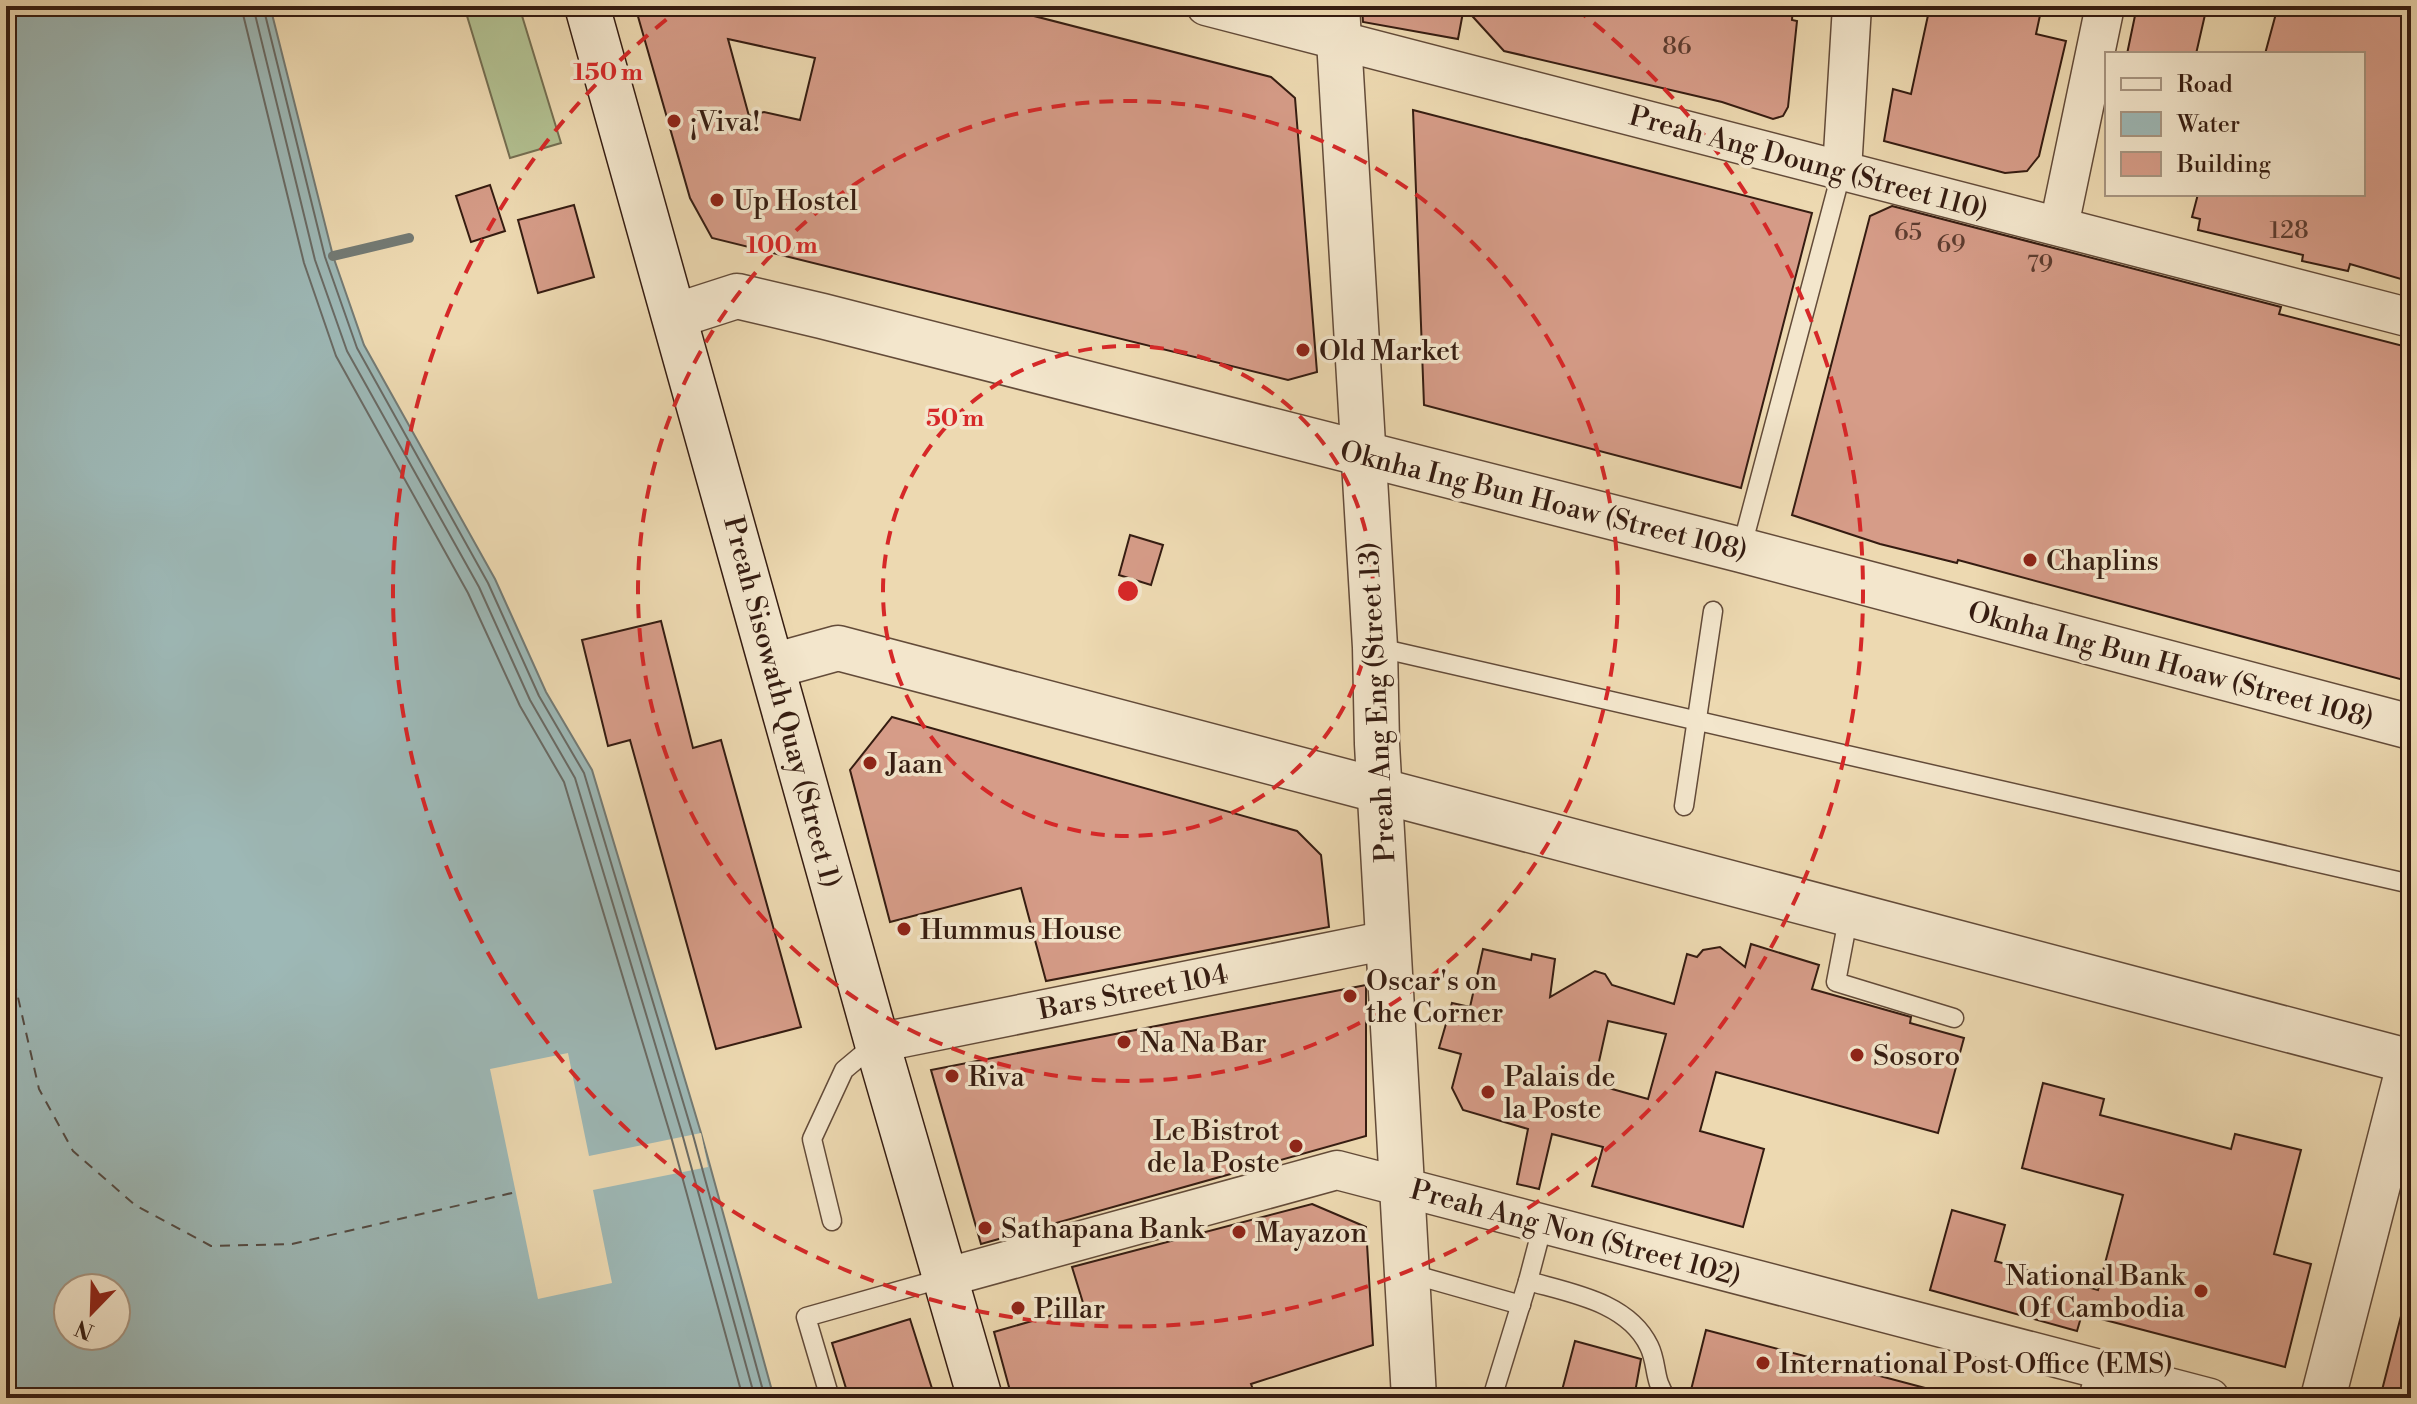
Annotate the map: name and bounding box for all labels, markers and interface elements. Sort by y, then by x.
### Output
house number: 86 [1662,32,1692,62]
legend [2105,52,2365,196]
text: 150 m [573,58,643,88]
text: Road [2177,70,2233,100]
street label: Preah Ang Doung (Street 110) [1625,99,1992,228]
place label: ¡Viva! [690,105,760,140]
text: Water [2176,110,2240,140]
marker: ¡Viva! [665,112,683,130]
text: Building [2176,150,2271,180]
place label: Up Hostel [733,184,858,219]
marker: Up Hostel [708,191,726,209]
house number: 128 [2269,216,2309,246]
house number: 65 [1894,218,1922,248]
house number: 69 [1936,230,1966,260]
text: 100 m [746,231,818,261]
house number: 79 [2027,250,2053,280]
place label: Old Market [1319,334,1460,369]
marker: Old Market [1294,341,1312,359]
text: 50 m [926,404,984,434]
street label: Oknha Ing Bun Hoaw (Street 108) [1336,434,1751,569]
street label: Preah Sisowath Quay (Street 1) [715,513,848,892]
street label: Preah Ang Eng (Street 13) [1352,541,1403,863]
place label: Chaplins [2046,544,2159,579]
marker: Chaplins [2021,551,2039,569]
centre of rings [1114,577,1142,605]
street label: Oknha Ing Bun Hoaw (Street 108) [1964,594,2377,737]
place label: Jaan [885,747,943,782]
marker: Jaan [861,754,879,772]
place label: Hummus House [920,913,1122,948]
marker: Hummus House [895,920,913,938]
street label: Bars Street 104 [1035,957,1231,1028]
place label: Oscar's on the Corner [1366,964,1503,1031]
marker: Oscar's on the Corner [1341,987,1359,1005]
place label: Na Na Bar [1140,1026,1267,1061]
marker: Na Na Bar [1115,1033,1133,1051]
place label: Sosoro [1873,1039,1960,1074]
marker: Sosoro [1848,1046,1866,1064]
place label: Riva [968,1060,1025,1095]
place label: Palais de la Poste [1504,1060,1616,1127]
marker: Riva [943,1067,961,1085]
marker: Palais de la Poste [1479,1083,1497,1101]
place label: Le Bistrot de la Poste [1147,1114,1280,1181]
marker: Le Bistrot de la Poste [1287,1137,1305,1155]
street label: Preah Ang Non (Street 102) [1406,1172,1745,1294]
place label: Sathapana Bank [1001,1212,1206,1247]
place label: Mayazon [1255,1216,1368,1251]
marker: Sathapana Bank [976,1219,994,1237]
marker: Mayazon [1230,1223,1248,1241]
place label: National Bank Of Cambodia [2005,1259,2186,1326]
north arrow [52,1272,132,1352]
marker: National Bank Of Cambodia [2192,1282,2210,1300]
place label: Pillar [1034,1292,1105,1327]
marker: Pillar [1009,1299,1027,1317]
text: N [71,1313,98,1345]
place label: International Post Office (EMS) [1779,1347,2173,1382]
marker: International Post Office (EMS) [1754,1354,1772,1372]

